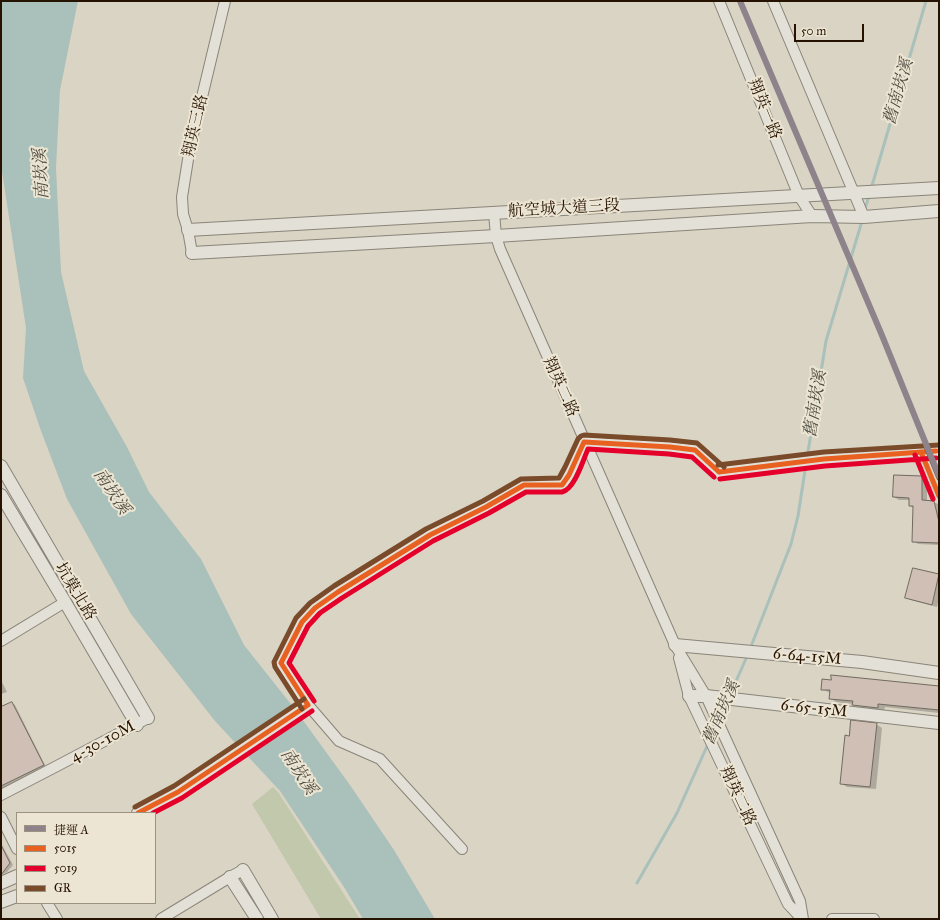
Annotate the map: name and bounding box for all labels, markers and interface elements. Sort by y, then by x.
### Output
scale bar [796,16,866,42]
text: 50 m [801,24,826,38]
water label: 舊南崁溪 [880,57,918,127]
street label: 翔英一路 [743,76,785,142]
street label: 翔英三路 [179,93,213,159]
water label: 南崁溪 [30,148,54,200]
street label: 航空城大道三段 [508,196,620,222]
street label: 翔英二路 [538,354,582,420]
water label: 舊南崁溪 [801,369,831,439]
water label: 南崁溪 [88,465,134,519]
street label: 坑菓北路 [50,560,100,624]
street label: 6-64-15M [772,644,842,670]
water label: 舊南崁溪 [699,678,745,748]
street label: 6-65-15M [780,696,848,722]
street label: 4-30-10M [68,717,138,767]
water label: 南崁溪 [276,745,320,799]
street label: 翔英二路 [715,763,759,829]
legend [16,812,156,904]
text: 捷運 A [54,823,89,837]
text: 5015 [54,841,77,855]
text: 5019 [54,861,78,875]
text: GR [54,881,71,895]

